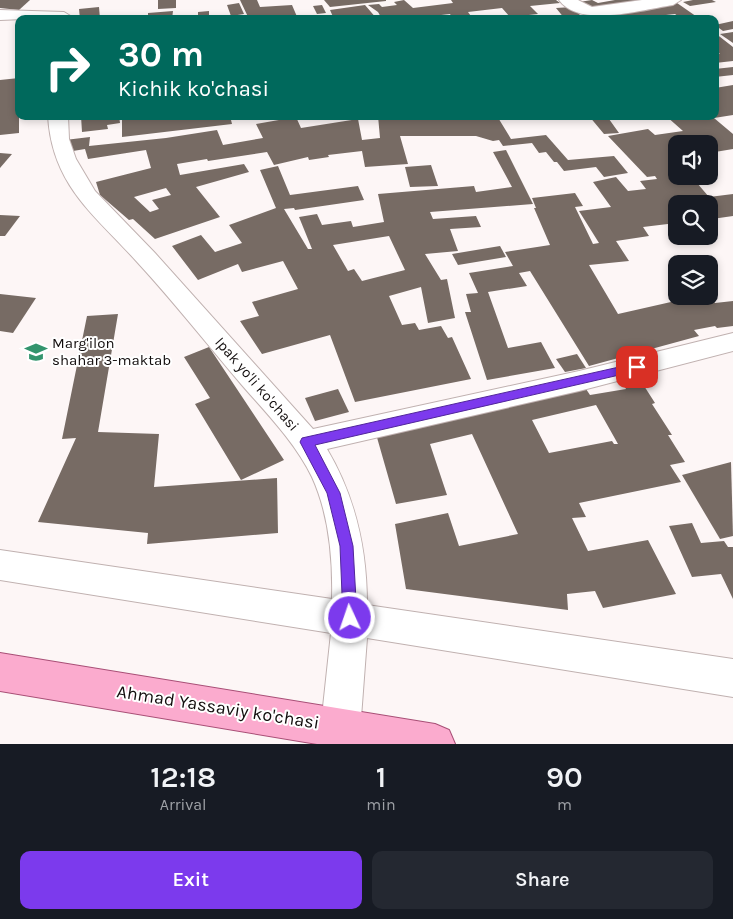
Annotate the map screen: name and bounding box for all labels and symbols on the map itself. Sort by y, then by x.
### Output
street label: Ipak yo'li ko'chasi [211,333,303,435]
place label: Marg'ilon shahar 3-maktab [52,334,171,369]
school or university icon: Marg'ilon shahar 3-maktab [23,339,49,365]
pin [616,346,658,388]
position arrow [323,591,375,643]
street label: Ahmad Yassaviy ko'chasi [115,680,321,734]

